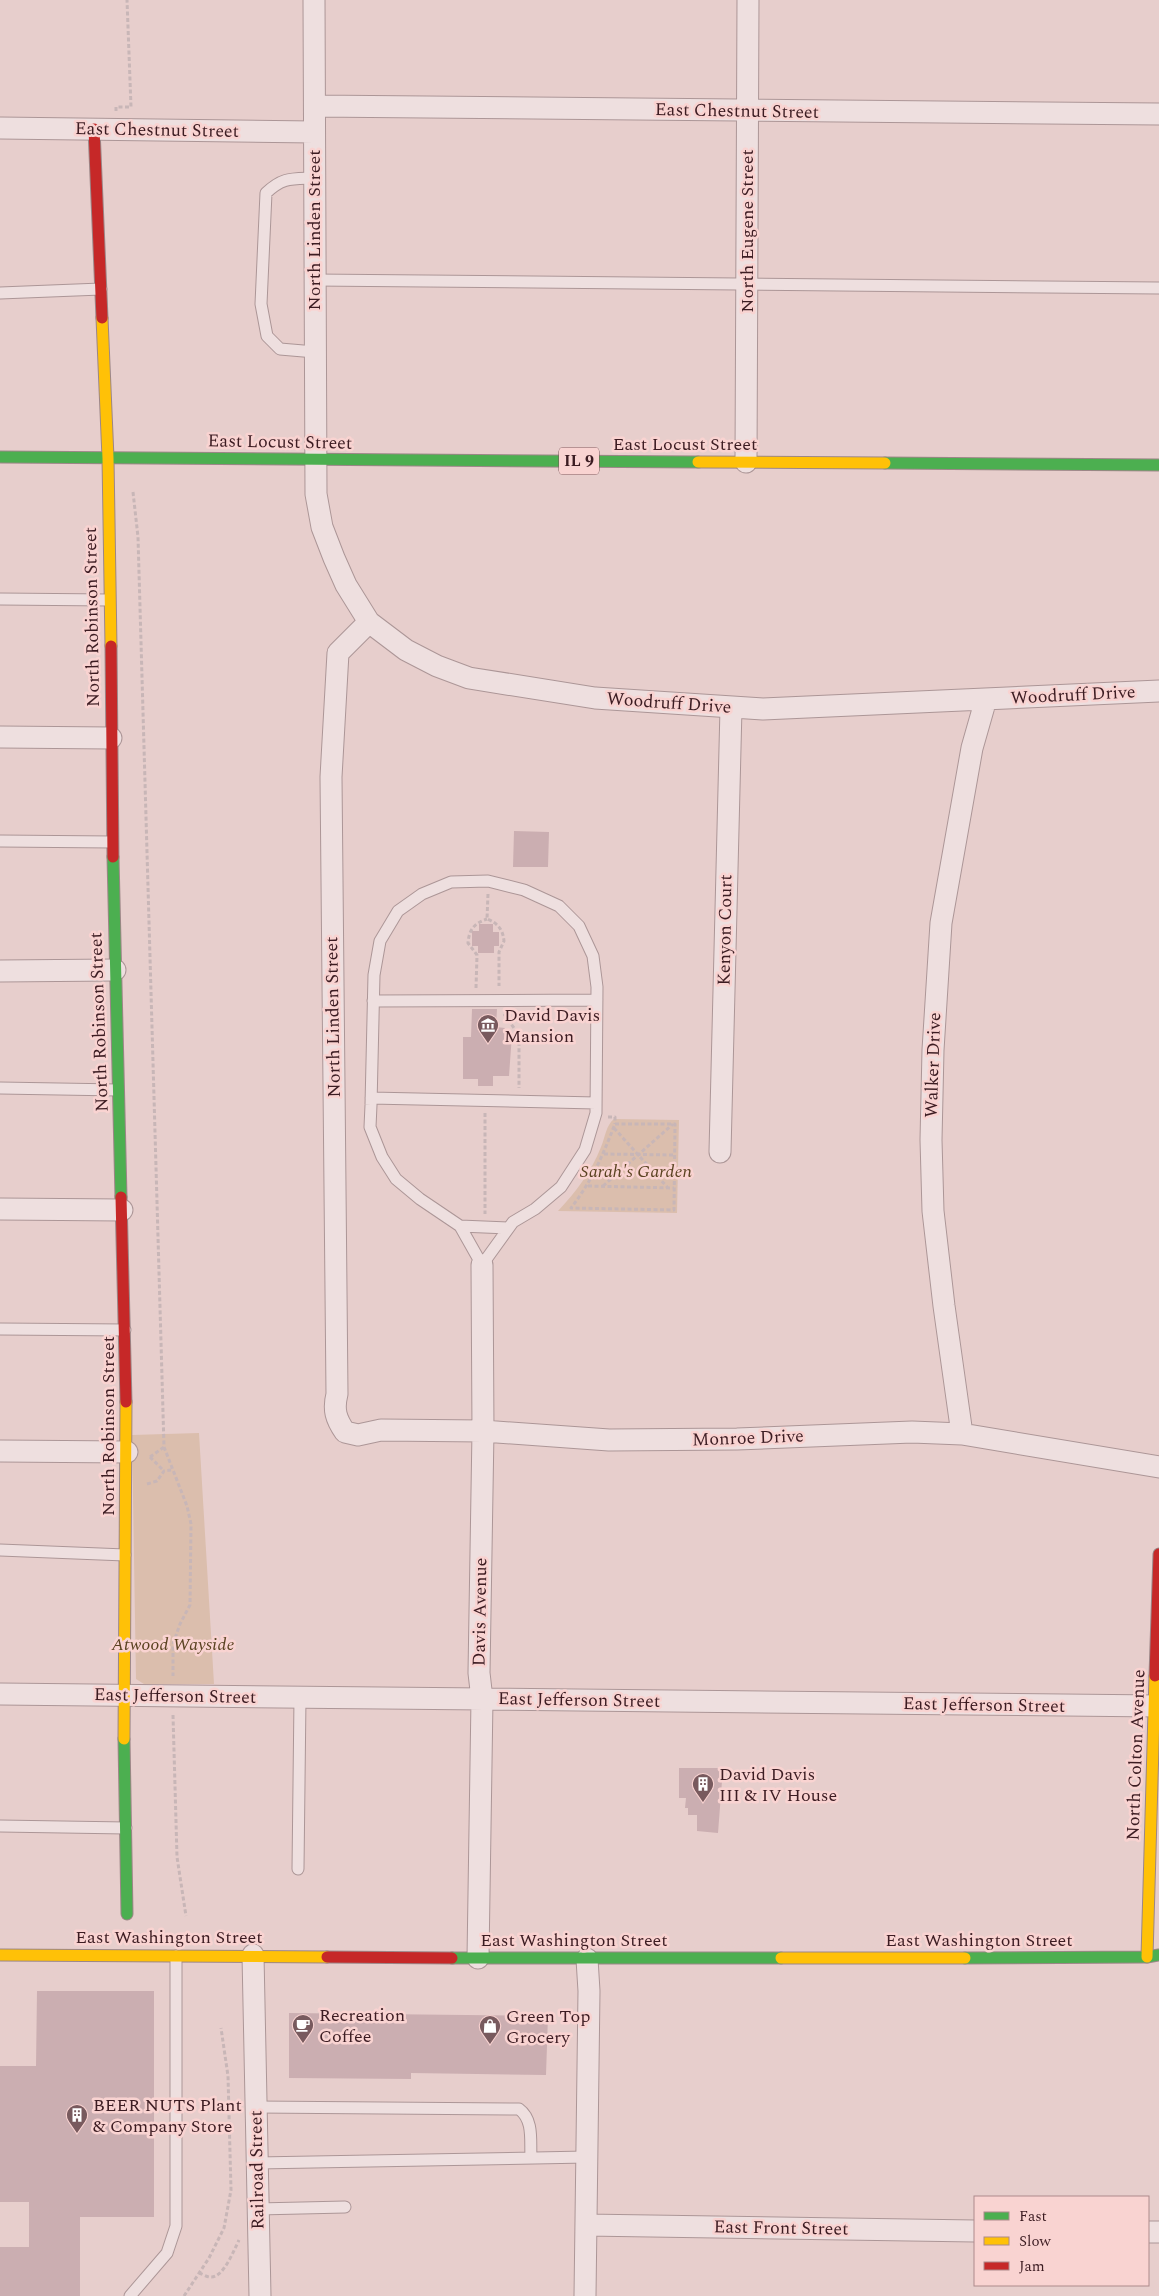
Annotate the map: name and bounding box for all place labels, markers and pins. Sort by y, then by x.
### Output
place label: David Davis Mansion [504,1002,600,1050]
museum icon: David Davis Mansion [476,1013,500,1044]
place label: David Davis III & IV House [719,1761,837,1809]
building icon: David Davis III & IV House [691,1772,715,1803]
place label: Recreation Coffee [319,2002,405,2050]
place label: Green Top Grocery [506,2003,591,2051]
cafe icon: Recreation Coffee [291,2013,315,2044]
shop icon: Green Top Grocery [478,2014,502,2045]
place label: BEER NUTS Plant & Company Store [93,2092,242,2140]
building icon: BEER NUTS Plant & Company Store [65,2103,89,2134]

